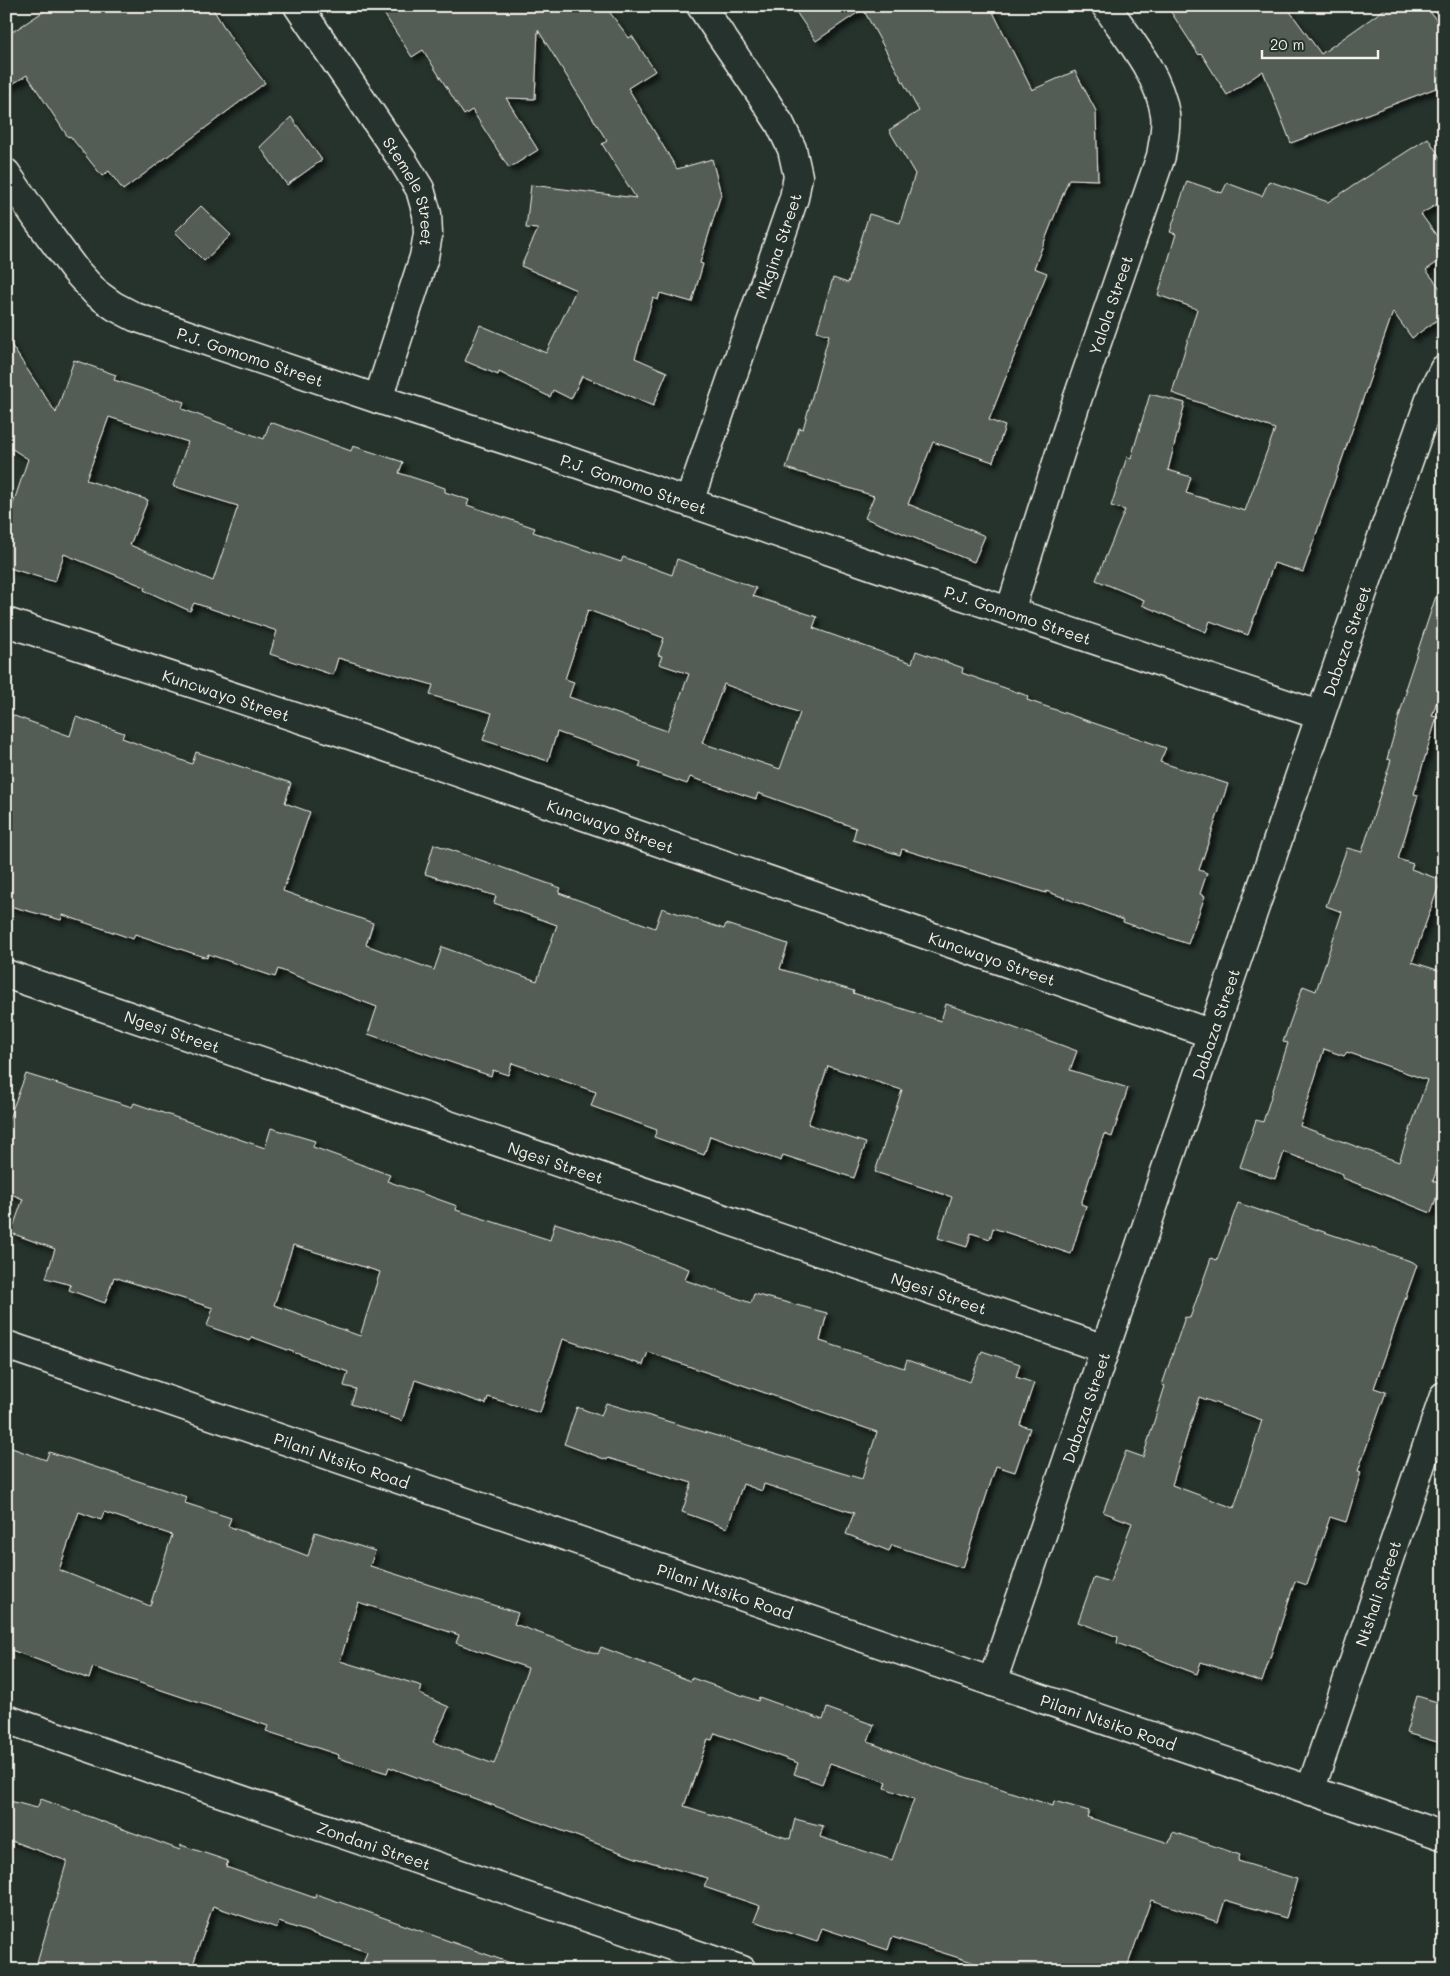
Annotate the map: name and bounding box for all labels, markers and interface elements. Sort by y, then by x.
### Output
scale bar [1262,28,1379,60]
text: 20 m [1270,34,1304,54]
street label: Stemele Street [379,132,439,248]
street label: Mkgina Street [750,192,805,301]
street label: Yalola Street [1083,252,1137,357]
street label: P.J. Gomomo Street [174,321,327,390]
street label: P.J. Gomomo Street [558,448,710,518]
street label: P.J. Gomomo Street [942,580,1094,649]
street label: Dabaza Street [1317,582,1375,699]
street label: Kuncwayo Street [160,664,293,725]
street label: Kuncwayo Street [544,794,677,857]
street label: Kuncwayo Street [926,926,1059,990]
street label: Dabaza Street [1186,965,1244,1082]
street label: Ngesi Street [122,1005,223,1057]
street label: Ngesi Street [505,1136,606,1188]
street label: Ngesi Street [889,1266,990,1318]
street label: Dabaza Street [1057,1349,1114,1466]
street label: Pilani Ntsiko Road [271,1427,413,1493]
street label: Ntshali Street [1349,1537,1405,1649]
street label: Pilani Ntsiko Road [655,1558,796,1623]
street label: Pilani Ntsiko Road [1038,1689,1179,1754]
street label: Zondani Street [314,1816,434,1874]

